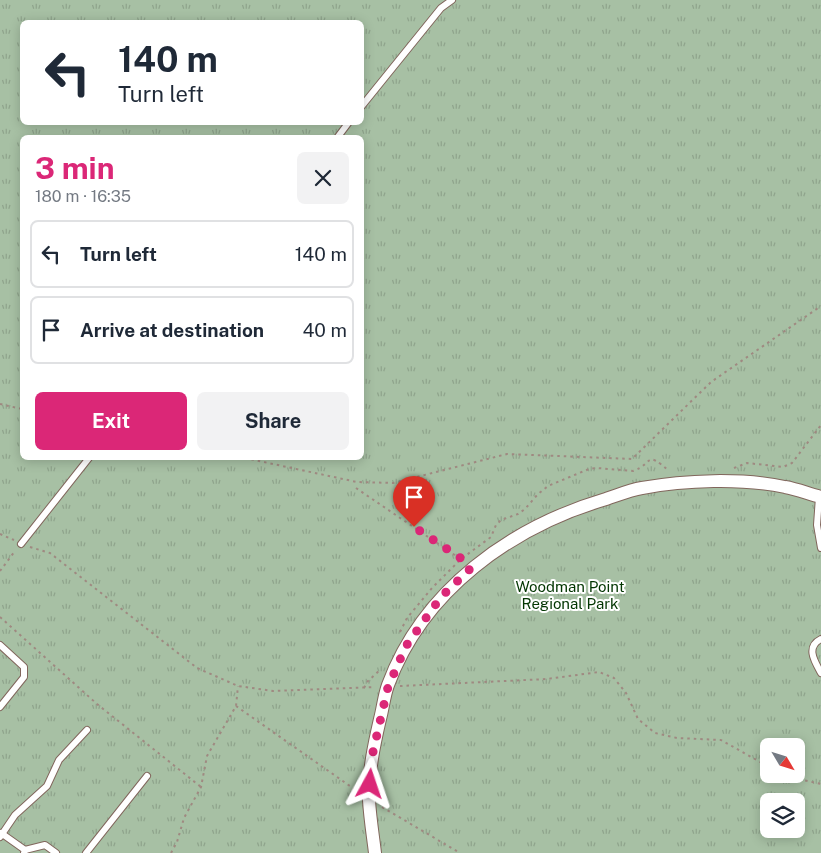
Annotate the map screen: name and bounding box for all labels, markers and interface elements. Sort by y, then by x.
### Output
text: 140 m [118,39,218,80]
icon: left [35,40,100,105]
text: Turn left [118,81,204,107]
text: 3 min [35,150,114,186]
button: close [297,152,349,204]
text: 180 m · 16:35 [35,187,131,206]
icon: left [37,240,65,268]
text: Turn left [80,243,157,265]
text: 140 m [295,243,347,265]
icon: arrive [37,316,65,344]
text: Arrive at destination [80,319,264,341]
text: 40 m [302,319,347,341]
button: Exit [35,392,187,450]
button: Share [197,392,349,450]
pin [393,476,435,527]
icon: arrive [400,483,428,511]
park label: Woodman Point Regional Park [515,578,625,612]
north arrow [760,738,805,782]
map controls [760,738,805,838]
position arrow [343,757,395,809]
button: layers [760,793,805,838]

